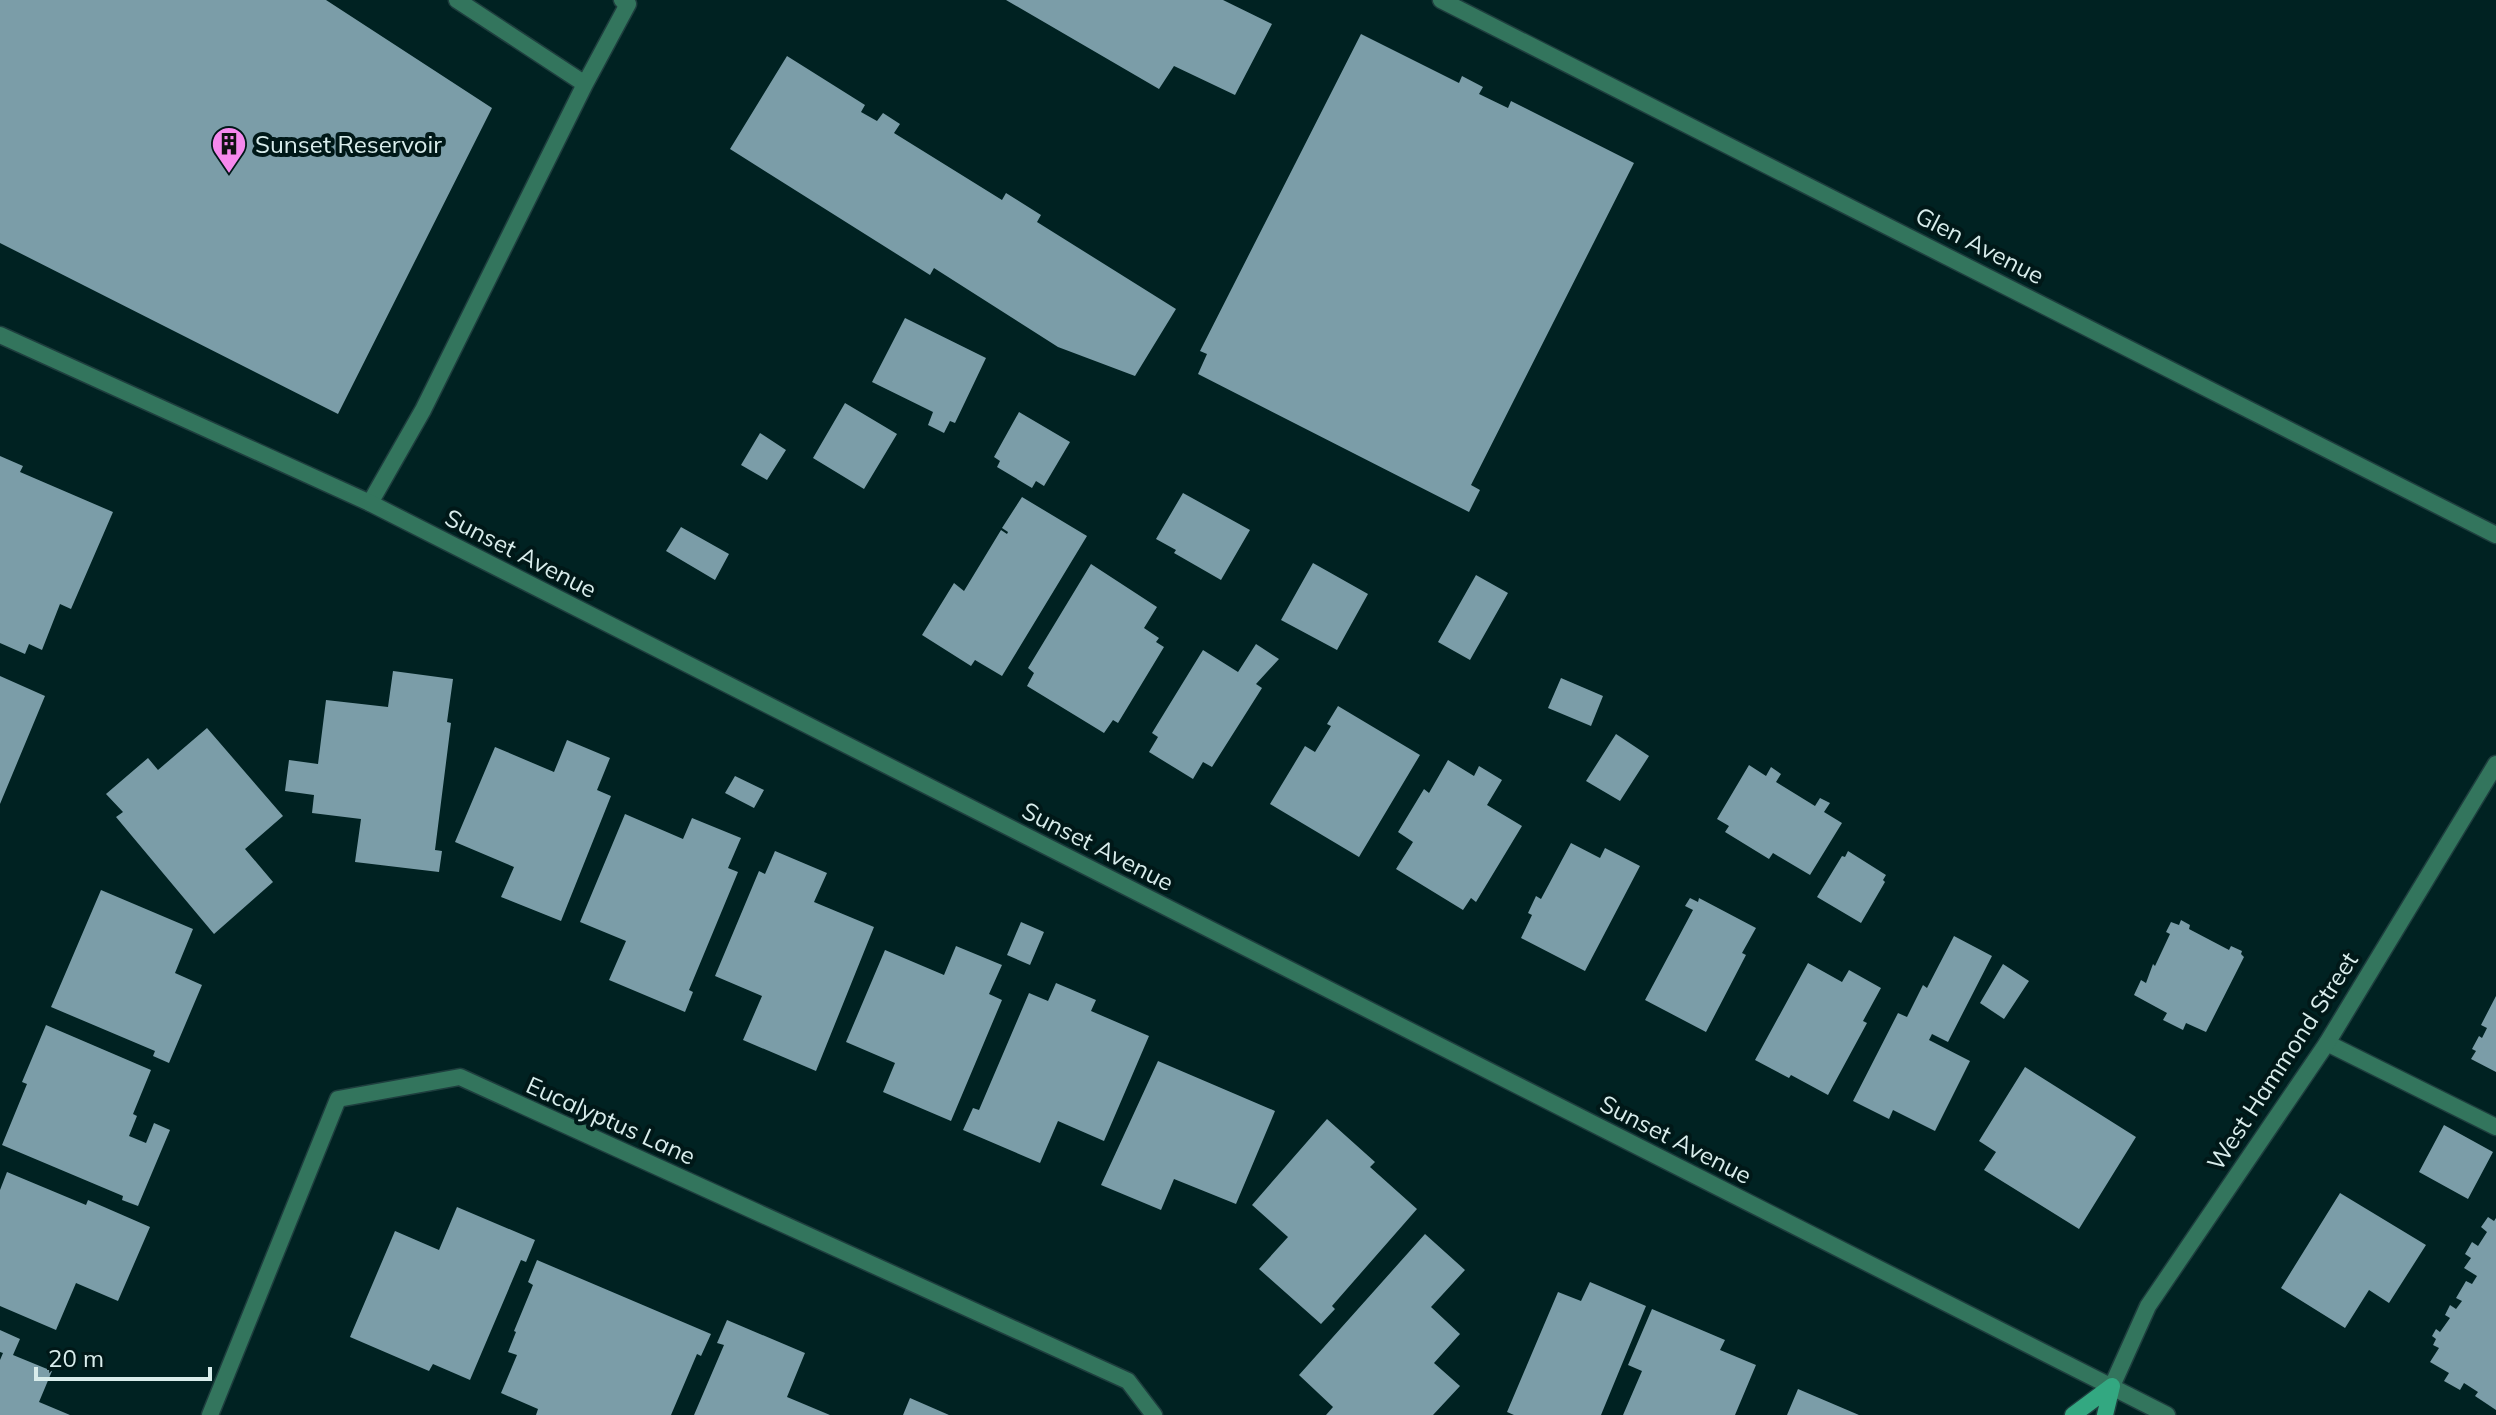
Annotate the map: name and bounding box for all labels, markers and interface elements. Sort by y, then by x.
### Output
building icon: Sunset Reservoir [210,125,248,175]
place label: Sunset Reservoir [255,129,442,159]
street label: Glen Avenue [1911,200,2049,290]
street label: Sunset Avenue [440,502,602,604]
street label: Sunset Avenue [1017,795,1179,897]
street label: West Hammond Street [2200,946,2364,1176]
street label: Eucalyptus Lane [522,1069,700,1171]
street label: Sunset Avenue [1595,1088,1757,1190]
scale bar [36,1331,210,1381]
text: 20 m [48,1343,104,1373]

